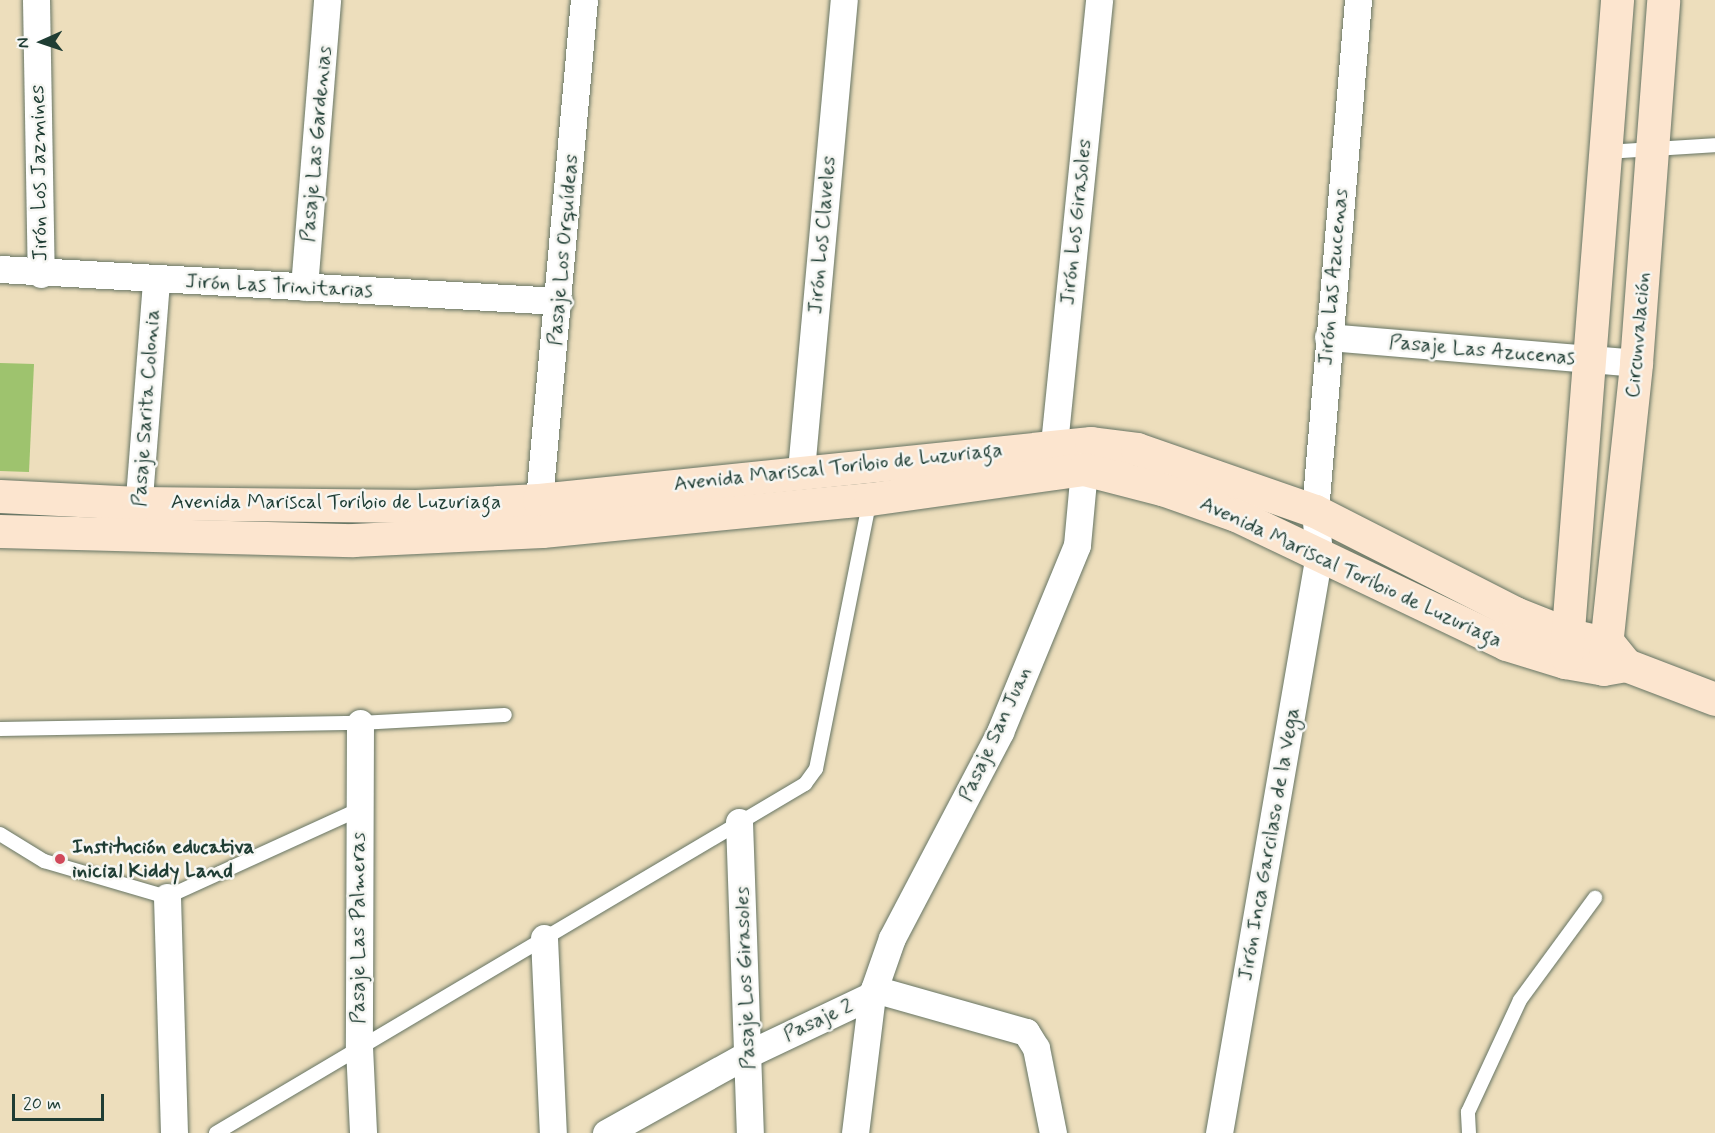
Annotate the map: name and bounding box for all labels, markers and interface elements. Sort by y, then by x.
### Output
north arrow [12,12,72,72]
text: N [13,37,34,49]
street label: Pasaje Las Gardenias [295,48,337,240]
street label: Jirón Los Jazmines [25,83,53,263]
street label: Jirón Los Girasoles [1055,138,1097,306]
street label: Jirón Los Claveles [802,153,842,317]
street label: Pasaje Los Orquídeas [542,155,584,345]
street label: Jirón Las Azucenas [1313,188,1353,366]
street label: Jirón Las Trinitarias [183,268,375,304]
street label: Circunvalación [1620,271,1656,399]
street label: Pasaje Sarita Colonia [127,308,165,508]
street label: Pasaje Las Azucenas [1386,329,1578,371]
street label: Avenida Mariscal Toribio de Luzuriaga [670,437,1006,497]
street label: Avenida Mariscal Toribio de Luzuriaga [169,489,503,515]
street label: Avenida Mariscal Toribio de Luzuriaga [1194,490,1508,654]
street label: Pasaje San Juan [952,662,1038,806]
street label: Jirón Inca Garcilaso de la Vega [1233,706,1305,982]
street label: Pasaje Las Palmeras [345,832,371,1024]
place label: Institución educativa inicial Kiddy Land [72,834,254,884]
marker: Institución educativa inicial Kiddy Land [53,852,67,866]
street label: Pasaje Los Girasoles [729,888,761,1068]
street label: Pasaje 2 [779,993,857,1047]
scale bar [15,1082,106,1120]
text: 20 m [23,1092,61,1116]

